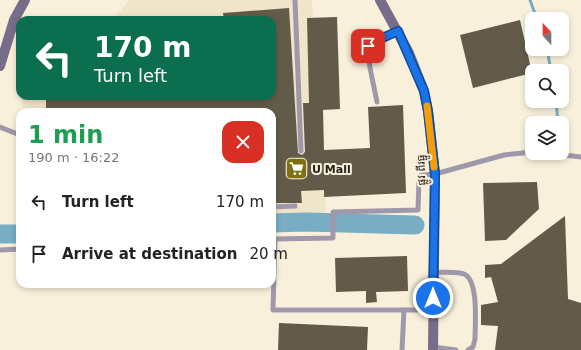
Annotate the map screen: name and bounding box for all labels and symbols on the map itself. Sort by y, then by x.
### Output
north arrow [525,12,569,56]
pin [351,29,385,63]
street label: ផ្លូវ ពីរធ្នូ [414,154,432,186]
supermarket icon: U Mall [284,156,310,182]
place label: U Mall [312,163,351,176]
position arrow [412,277,454,319]

